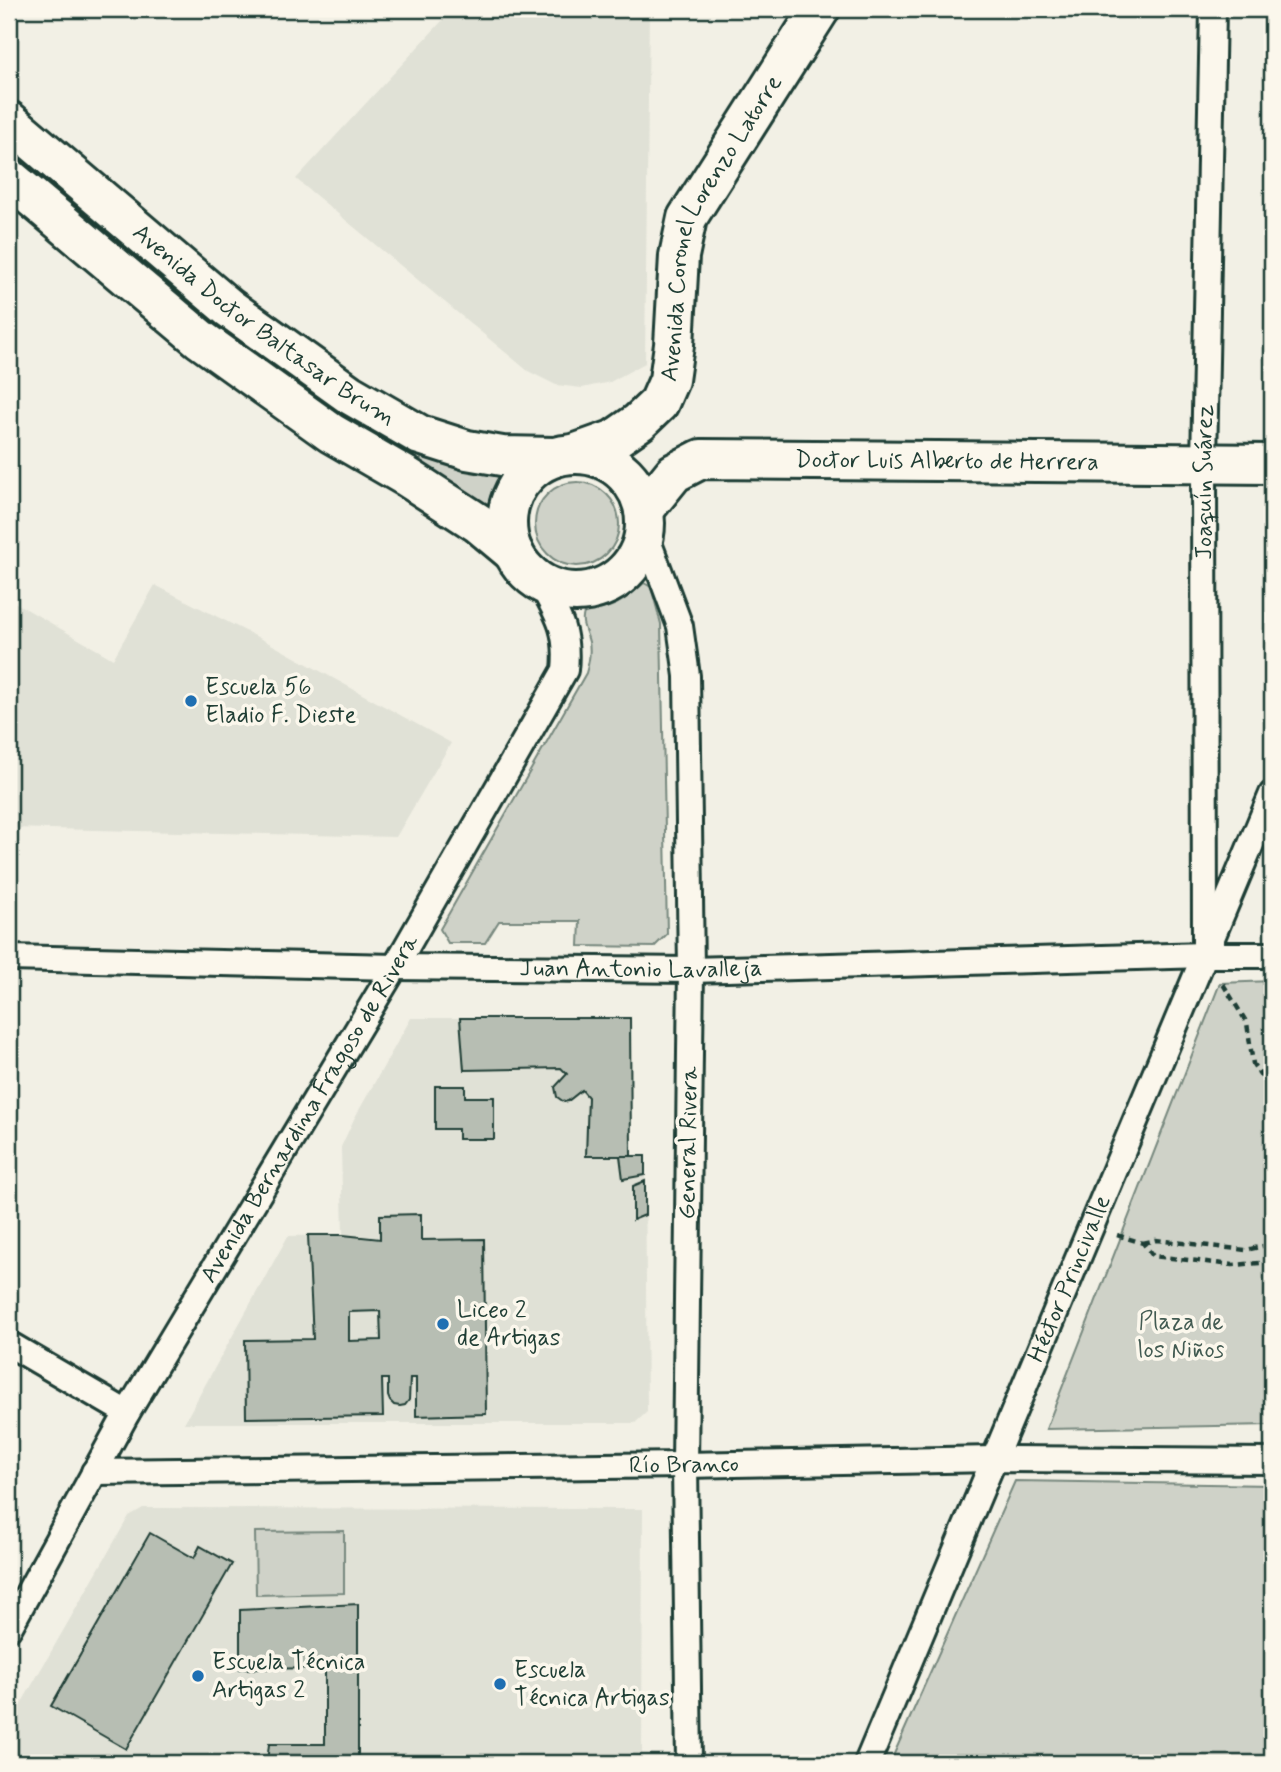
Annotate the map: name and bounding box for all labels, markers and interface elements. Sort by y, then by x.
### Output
street label: Avenida Coronel Lorenzo Latorre [653,69,790,383]
street label: Avenida Doctor Baltasar Brum [126,217,401,433]
street label: Joaquín Suárez [1188,404,1221,560]
street label: Doctor Luis Alberto de Herrera [795,444,1099,478]
place label: Escuela 56 Eladio F. Dieste [205,672,357,731]
marker: Escuela 56 Eladio F. Dieste [183,693,199,709]
street label: Avenida Bernardina Fragoso de Rivera [193,929,426,1289]
street label: Juan Antonio Lavalleja [519,952,763,986]
street label: General Rivera [672,1066,706,1220]
street label: Héctor Princivalle [1021,1190,1118,1367]
place label: Liceo 2 de Artigas [457,1295,561,1354]
park label: Plaza de los Niños [1138,1307,1225,1366]
marker: Liceo 2 de Artigas [435,1316,451,1332]
street label: Río Branco [629,1448,739,1481]
place label: Escuela Técnica Artigas 2 [212,1647,365,1706]
place label: Escuela Técnica Artigas [514,1655,670,1714]
marker: Escuela Técnica Artigas 2 [190,1668,206,1684]
marker: Escuela Técnica Artigas [492,1676,508,1692]

